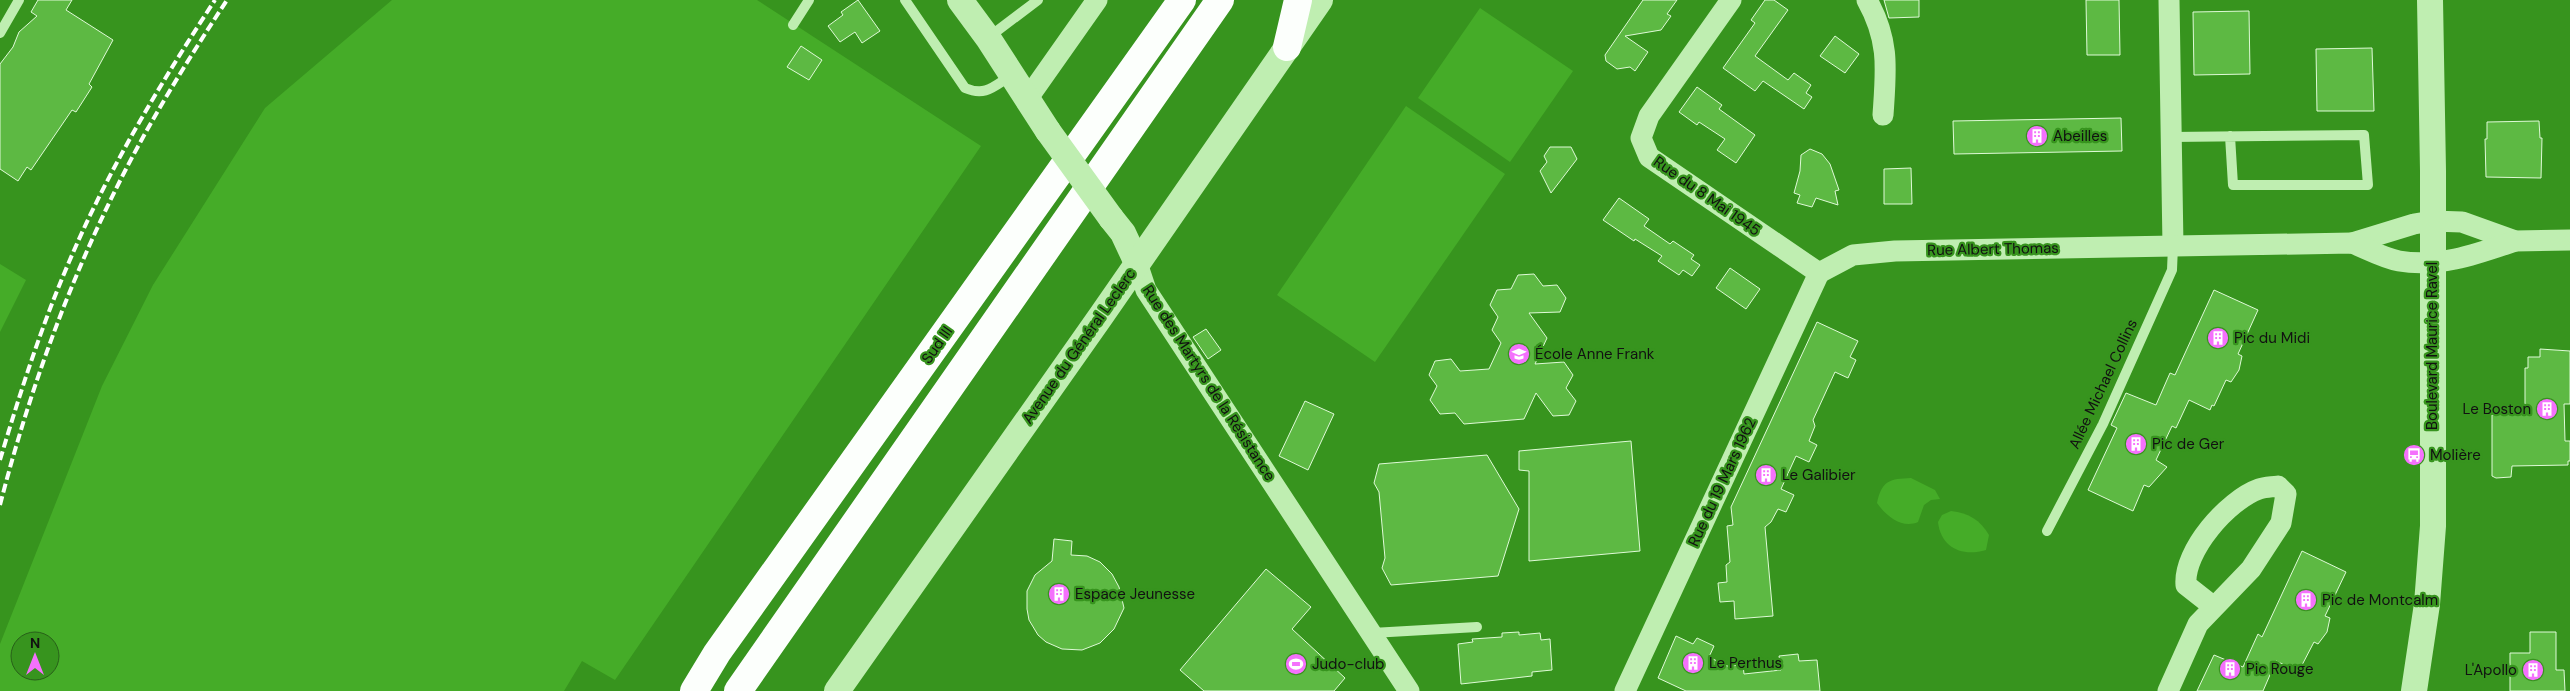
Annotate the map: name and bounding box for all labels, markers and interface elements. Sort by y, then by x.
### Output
building icon: Abeilles [2025,124,2049,148]
place label: Abeilles [2053,126,2107,146]
street label: Rue du 8 Mai 1945 [1650,152,1764,240]
street label: Rue Albert Thomas [1927,238,2059,260]
street label: Boulevard Maurice Ravel [2422,262,2442,430]
street label: Avenue du Général Leclerc [1018,264,1140,428]
street label: Rue des Martyrs de la Résistance [1138,281,1280,485]
street label: Allée Michael Collins [2064,316,2142,452]
street label: Sud III [917,322,957,368]
building icon: Pic du Midi [2206,326,2230,350]
place label: Pic du Midi [2234,328,2310,348]
school or university icon: École Anne Frank [1507,342,1531,366]
place label: École Anne Frank [1535,344,1655,364]
building icon: Le Boston [2535,397,2559,421]
place label: Le Boston [2463,399,2531,419]
street label: Rue du 19 Mars 1962 [1683,414,1761,550]
building icon: Pic de Ger [2124,432,2148,456]
place label: Pic de Ger [2152,434,2225,454]
bus stop icon: Molière [2402,443,2426,467]
place label: Molière [2430,445,2481,465]
building icon: Le Galibier [1754,463,1778,487]
place label: Le Galibier [1782,465,1856,485]
building icon: Espace Jeunesse [1047,582,1071,606]
place label: Espace Jeunesse [1075,584,1195,604]
building icon: Pic de Montcalm [2294,588,2318,612]
place label: Pic de Montcalm [2322,590,2438,610]
north arrow [10,631,60,681]
text: N [30,634,40,652]
building icon: Le Perthus [1681,651,1705,675]
sports icon: Judo-club [1284,652,1308,676]
place label: Le Perthus [1709,653,1782,673]
place label: Judo-club [1312,654,1384,674]
building icon: Pic Rouge [2218,657,2242,681]
building icon: L'Apollo [2521,658,2545,682]
place label: Pic Rouge [2246,659,2313,679]
place label: L'Apollo [2465,660,2517,680]

